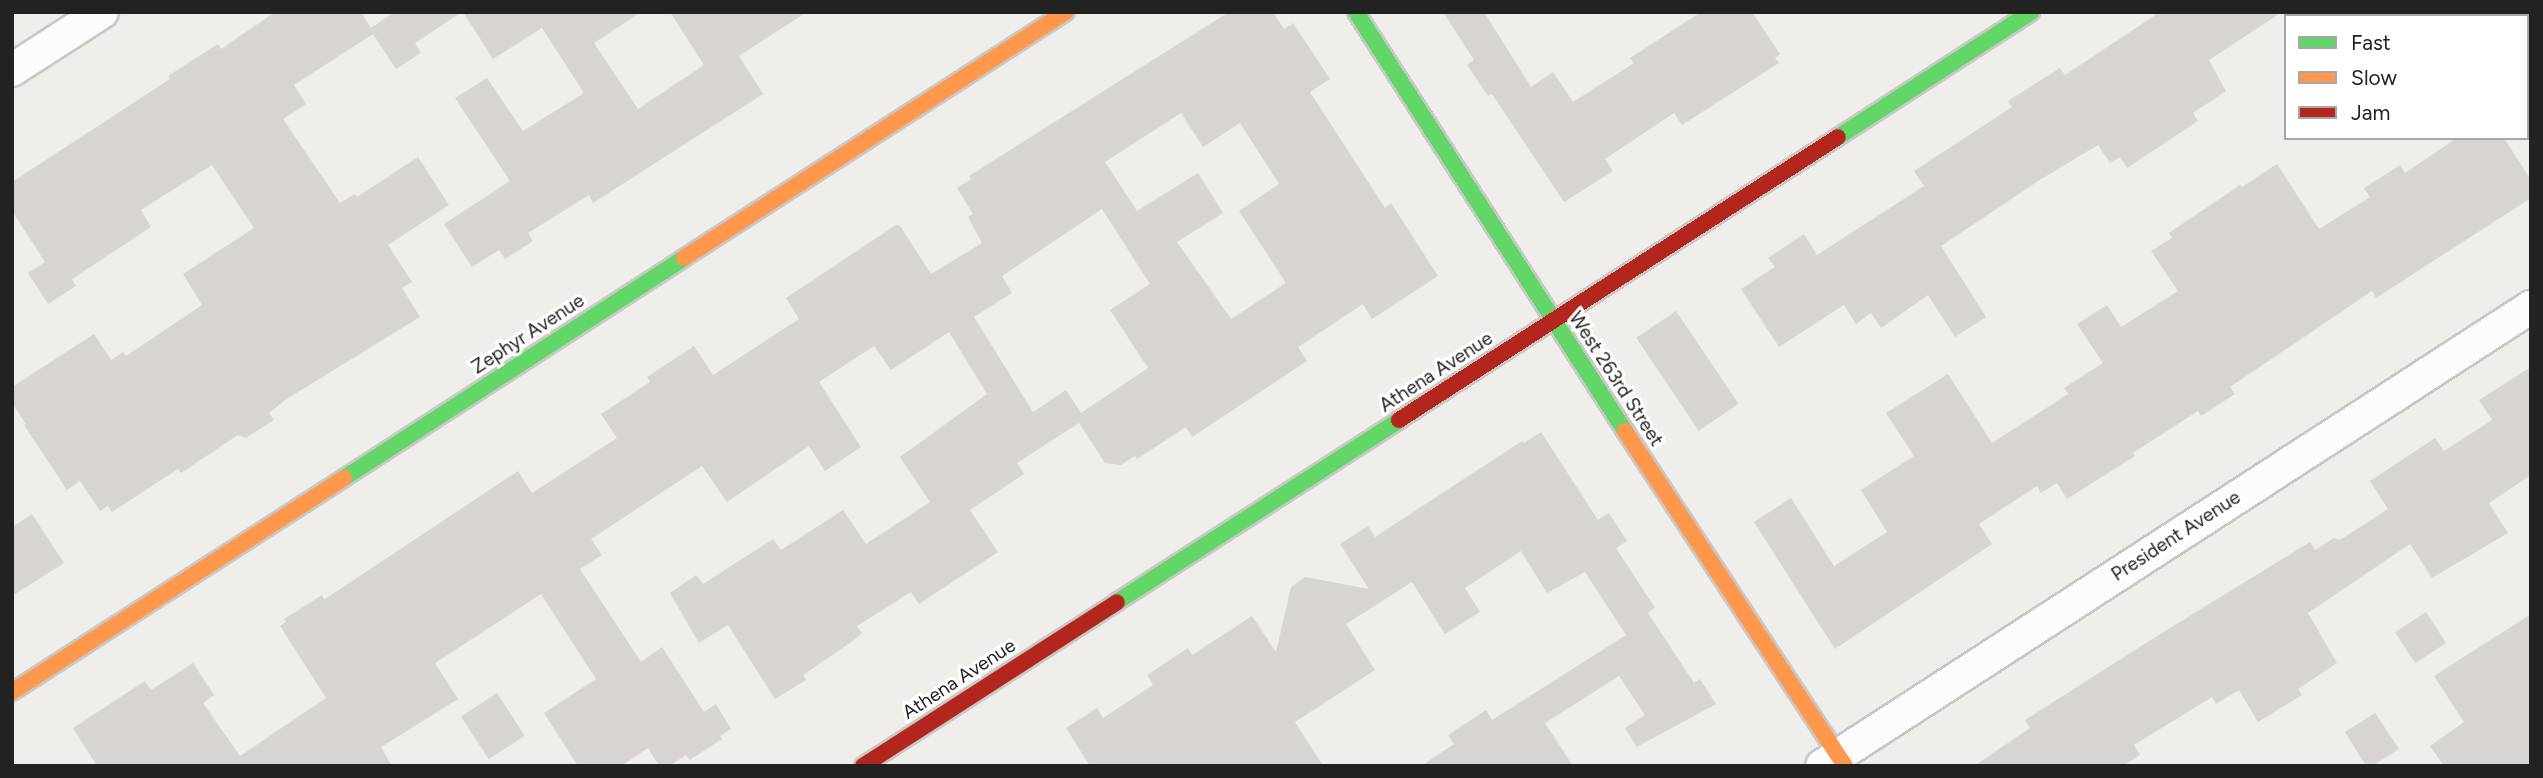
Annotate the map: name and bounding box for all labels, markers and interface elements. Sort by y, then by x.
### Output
legend [2284,14,2529,140]
text: Fast [2351,30,2391,55]
text: Slow [2351,65,2397,90]
text: Jam [2351,100,2390,125]
street label: Zephyr Avenue [467,289,589,379]
street label: West 263rd Street [1564,307,1668,451]
street label: Athena Avenue [1375,327,1497,417]
street label: President Avenue [2107,486,2245,586]
street label: Athena Avenue [898,634,1020,724]

